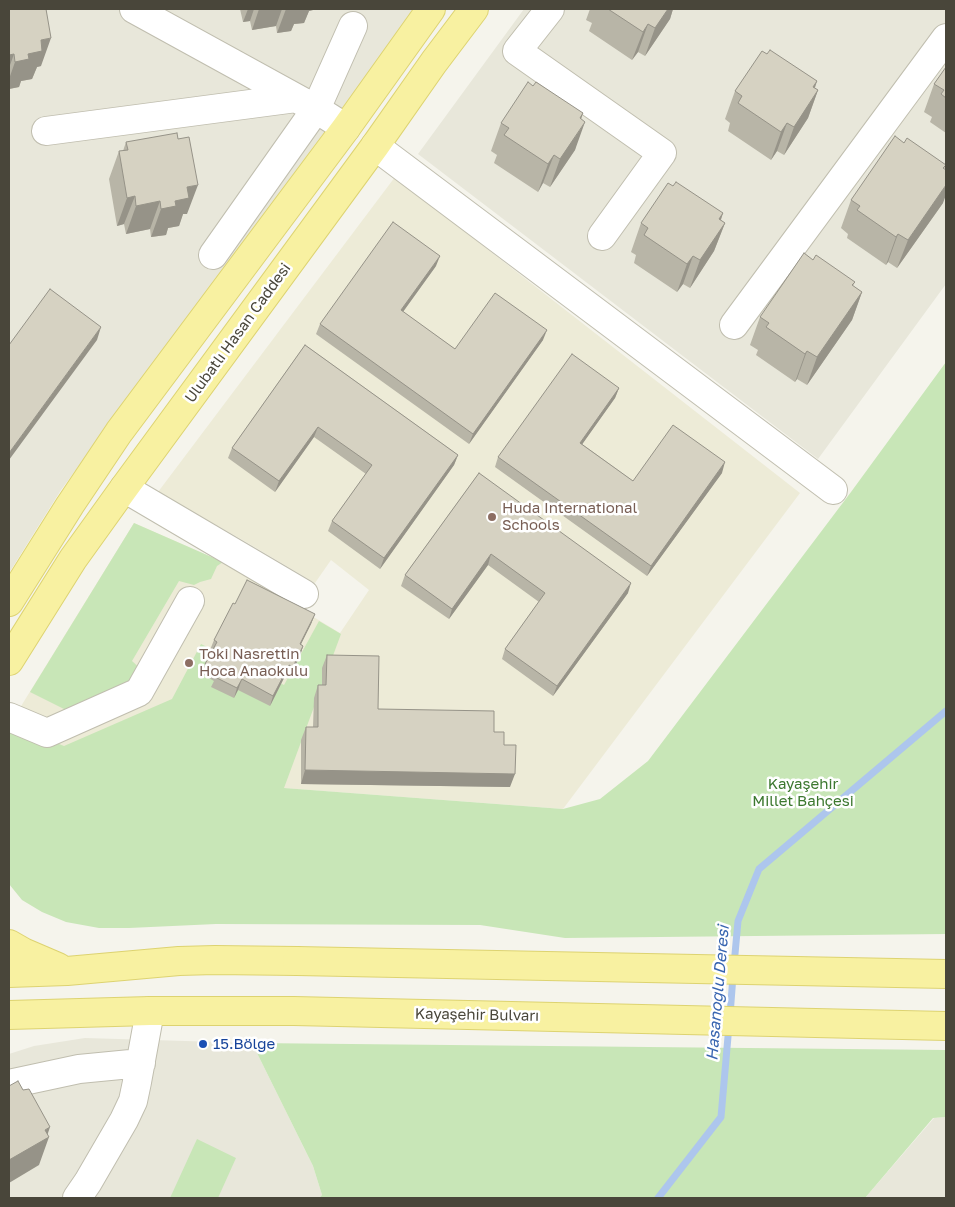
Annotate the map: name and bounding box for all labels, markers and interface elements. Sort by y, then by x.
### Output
street label: Ulubatlı Hasan Caddesi [181,260,295,406]
place label: Huda International Schools [502,499,637,534]
marker: Huda International Schools [486,511,498,523]
place label: Toki Nasrettin Hoca Anaokulu [199,645,308,680]
marker: Toki Nasrettin Hoca Anaokulu [183,657,195,669]
park label: Kayaşehir Millet Bahçesi [752,775,854,810]
water label: Hasanoğlu Deresi [703,925,733,1061]
street label: Kayaşehir Bulvarı [415,1005,539,1025]
place label: 15.Bölge [213,1035,275,1053]
marker: 15.Bölge [197,1038,209,1050]

